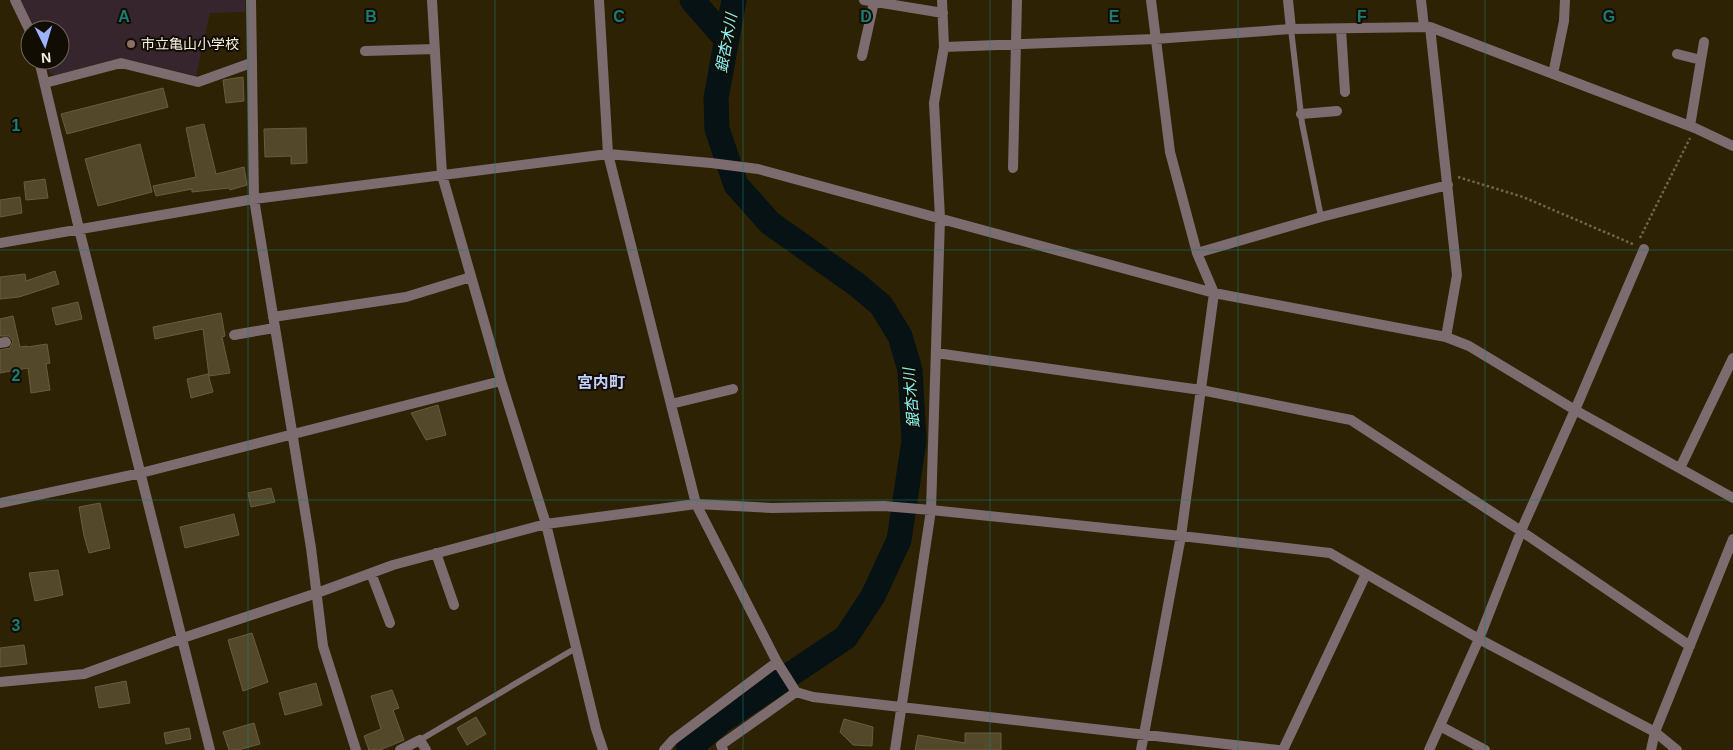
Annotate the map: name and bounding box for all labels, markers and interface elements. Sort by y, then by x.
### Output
text: A [118,8,130,25]
text: B [365,8,377,25]
text: C [613,8,625,25]
text: D [860,8,872,25]
text: E [1109,8,1120,25]
text: F [1357,8,1367,25]
text: G [1603,8,1615,25]
water label: 銀杏木川 [712,10,740,74]
north arrow [20,20,70,70]
place label: 市立亀山小学校 [141,36,239,52]
marker: 市立亀山小学校 [125,38,137,50]
text: N [40,50,52,66]
text: 1 [12,117,21,134]
water label: 銀杏木川 [900,365,922,429]
text: 2 [12,367,21,384]
district label: 宮内町 [577,374,625,391]
text: 3 [12,617,21,634]

